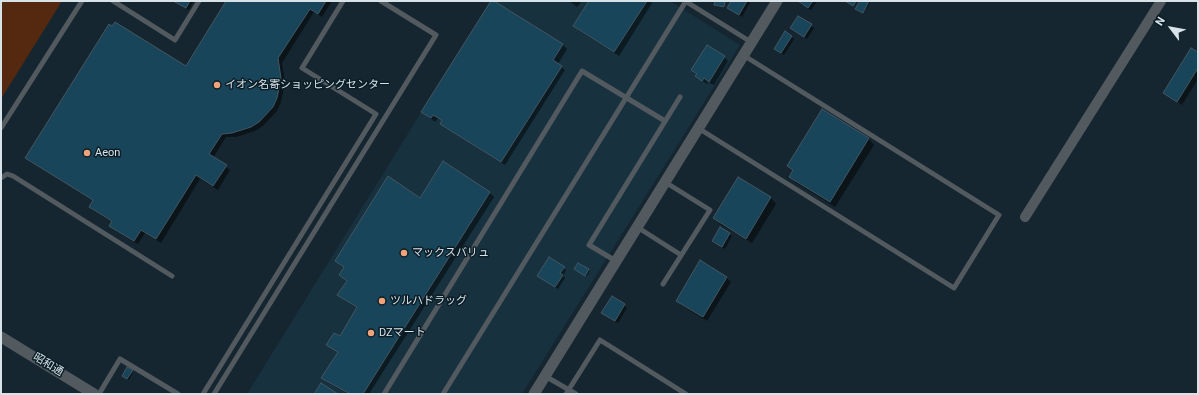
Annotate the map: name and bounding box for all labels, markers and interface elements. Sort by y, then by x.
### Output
north arrow [1151,8,1191,48]
text: N [1153,15,1168,28]
place label: イオン名寄ショッピングセンター [225,78,390,92]
marker: イオン名寄ショッピングセンター [212,80,222,90]
place label: Aeon [95,146,120,160]
marker: Aeon [82,148,92,158]
place label: マックスバリュ [412,246,489,260]
marker: マックスバリュ [399,248,409,258]
place label: ツルハドラッグ [390,294,467,308]
marker: ツルハドラッグ [377,296,387,306]
place label: DZマート [379,326,426,340]
marker: DZマート [366,328,376,338]
street label: 昭和通 [30,351,66,379]

